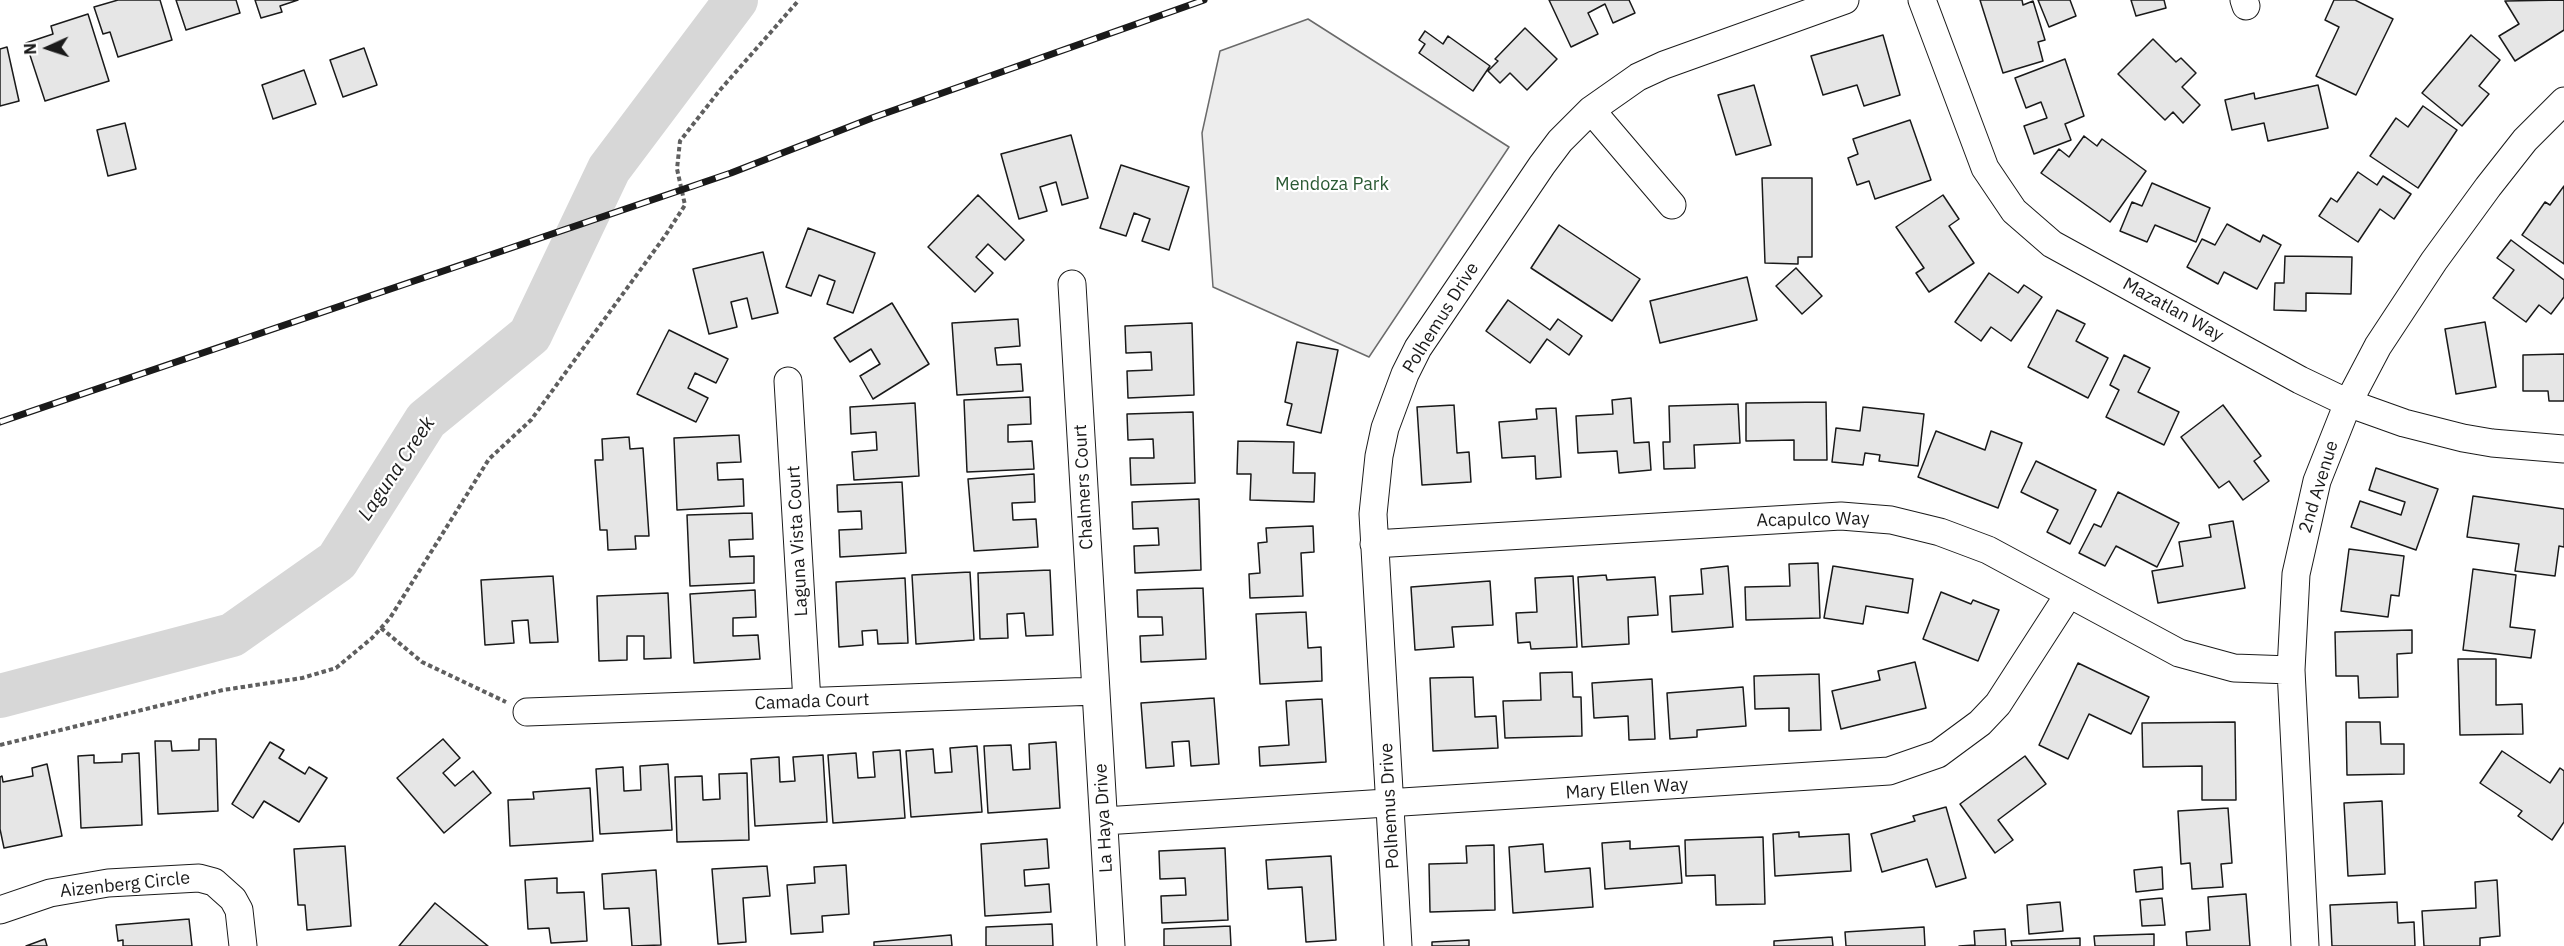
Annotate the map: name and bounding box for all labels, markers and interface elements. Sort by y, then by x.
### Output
north arrow [18,18,78,78]
text: N [20,43,40,55]
park label: Mendoza Park [1275,174,1389,196]
street label: Polhemus Drive [1398,259,1484,377]
street label: Mazatlan Way [2119,273,2227,347]
water label: Laguna Creek [353,413,441,525]
street label: Chalmers Court [1070,424,1098,550]
street label: 2nd Avenue [2295,438,2343,536]
street label: Laguna Vista Court [783,465,813,617]
street label: Acapulco Way [1756,508,1870,532]
street label: Camada Court [754,689,870,715]
street label: Polhemus Drive [1376,742,1404,870]
street label: La Haya Drive [1090,763,1118,873]
street label: Mary Ellen Way [1565,774,1689,804]
street label: Aizenberg Circle [59,867,191,903]

